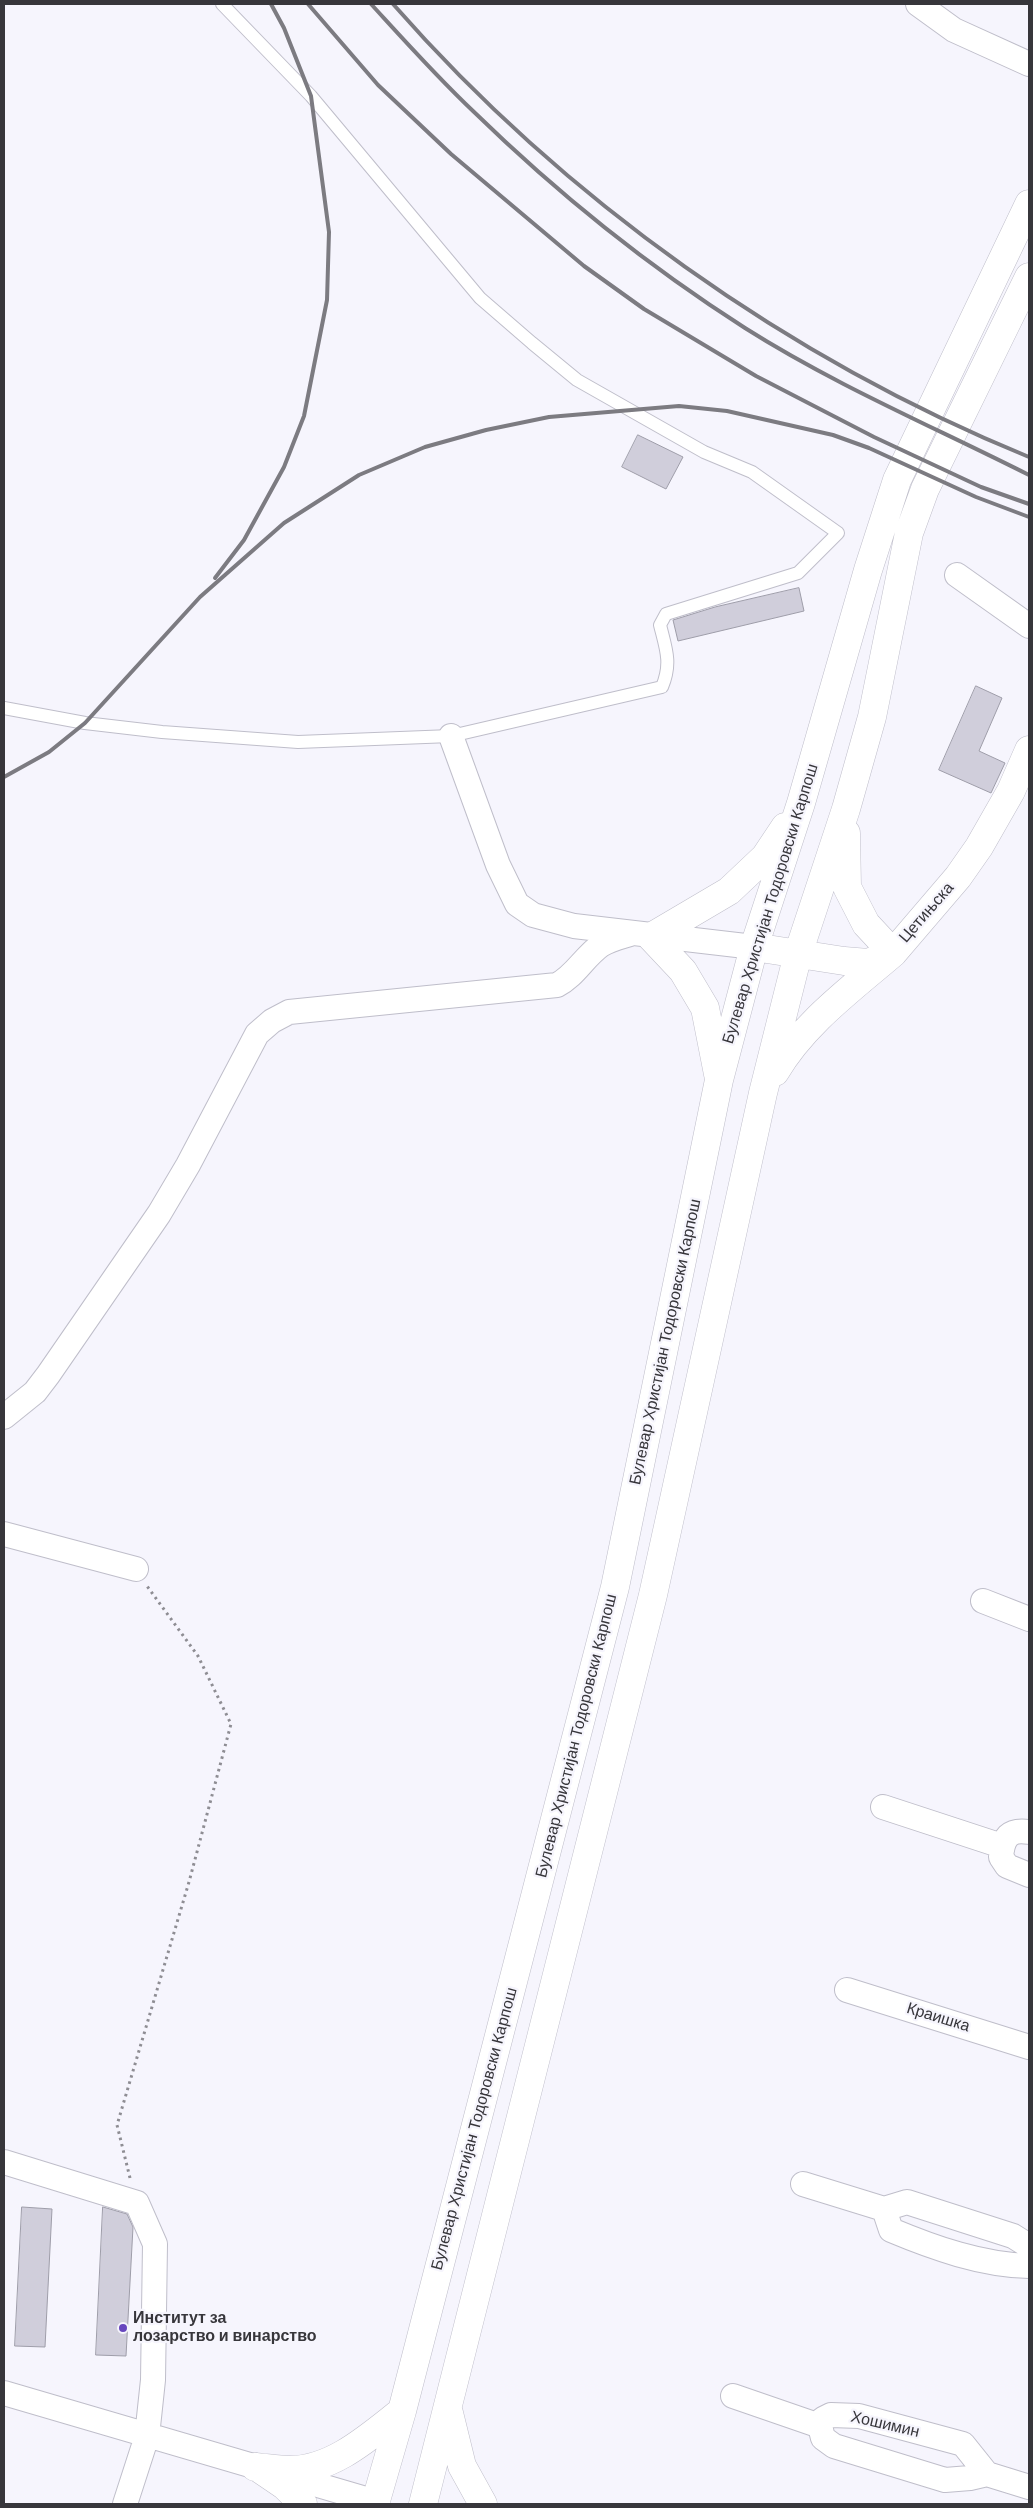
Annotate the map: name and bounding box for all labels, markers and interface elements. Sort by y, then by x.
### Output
street label: Булевар Христијан Тодоровски Карпош [719,762,823,1046]
street label: Цетињска [896,879,958,947]
street label: Булевар Христијан Тодоровски Карпош [626,1197,706,1487]
street label: Булевар Христијан Тодоровски Карпош [532,1592,622,1880]
street label: Булевар Христијан Тодоровски Карпош [428,1986,522,2272]
street label: Краишка [904,1999,972,2037]
place label: Институт за лозарство и винарство [133,2309,317,2347]
marker: Институт за лозарство и винарство [117,2322,129,2334]
street label: Хошимин [849,2408,921,2442]

